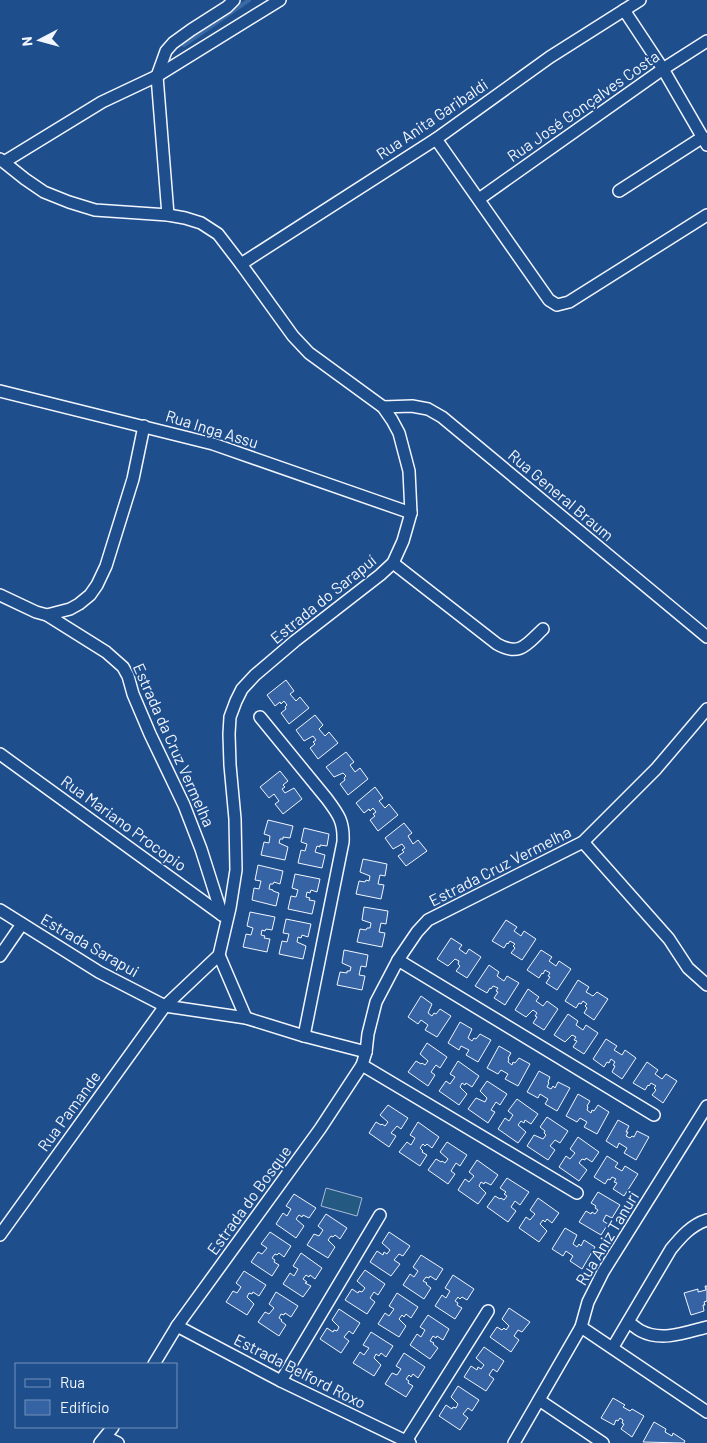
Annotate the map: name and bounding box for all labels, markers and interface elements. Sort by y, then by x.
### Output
north arrow [15,15,65,65]
text: N [18,36,36,47]
street label: Rua José Gonçalves Costa [503,46,662,165]
street label: Rua Anita Garibaldi [372,74,491,163]
street label: Rua Inga Assu [164,405,261,452]
street label: Rua General Braum [505,445,618,544]
street label: Estrada do Sarapuí [266,550,380,647]
street label: Estrada da Cruz Vermelha [130,660,219,829]
street label: Rua Mariano Procopio [58,771,191,874]
street label: Estrada Cruz Vermelha [426,821,574,910]
street label: Estrada Sarapui [38,909,143,980]
street label: Rua Pamande [33,1067,104,1155]
street label: Estrada do Bosque [203,1141,295,1258]
street label: Rua Aniz Tanuri [571,1187,642,1288]
street label: Estrada Belford Roxo [231,1329,369,1412]
legend [15,1363,178,1428]
text: Rua [60,1373,85,1391]
text: Edifício [60,1398,109,1416]

